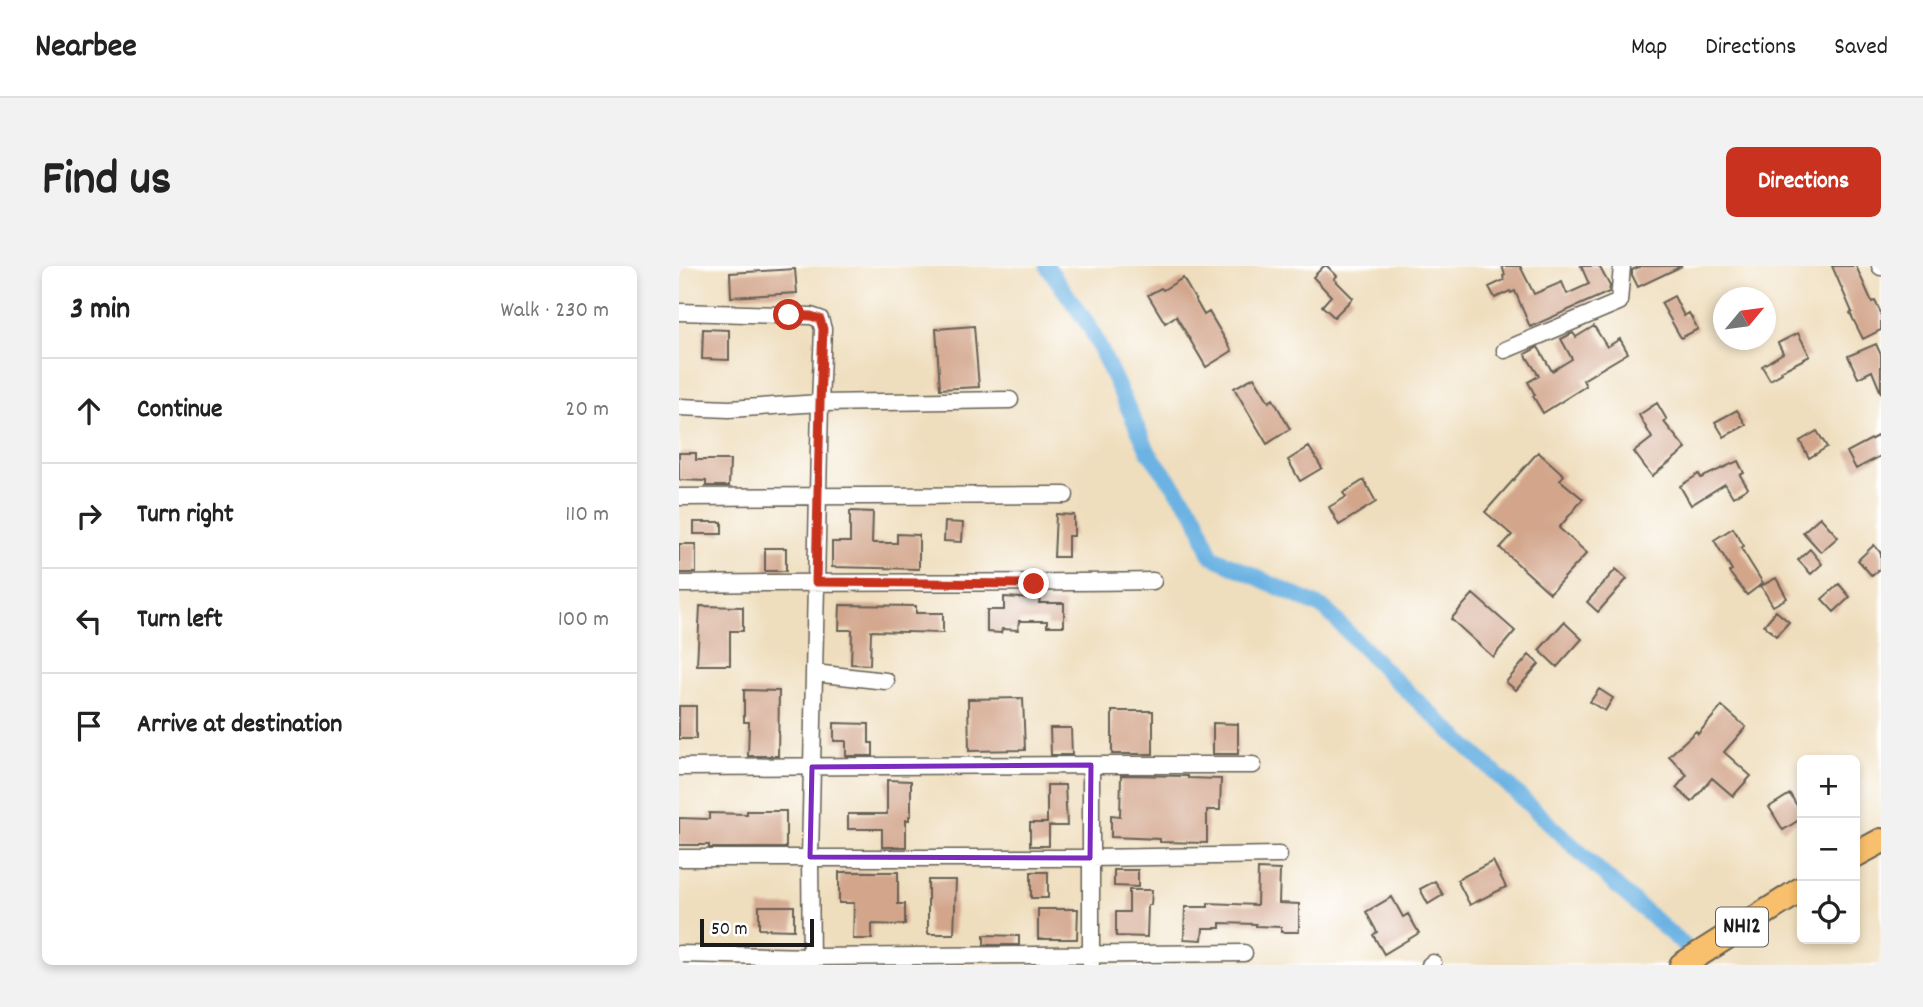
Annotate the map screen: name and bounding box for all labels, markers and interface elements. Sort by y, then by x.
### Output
text: Nearbee [35,25,137,72]
text: Map [1631,31,1667,65]
text: Directions [1705,31,1796,65]
text: Saved [1834,31,1888,65]
text: Find us [42,147,171,217]
button: Directions [1726,147,1881,217]
north arrow [1713,287,1776,350]
text: 3 min [70,290,130,333]
text: Walk · 230 m [500,295,609,328]
route start [773,299,804,330]
icon: ahead [70,392,108,430]
text: Continue [137,392,222,429]
text: 20 m [565,394,609,427]
icon: right [70,497,108,535]
text: Turn right [137,497,234,534]
text: 110 m [565,499,609,532]
route end [1018,568,1049,599]
icon: left [70,602,108,640]
text: Turn left [137,602,223,639]
text: 100 m [558,604,609,637]
icon: arrive [70,707,108,745]
text: Arrive at destination [137,707,342,744]
map controls [1797,755,1860,944]
button: + [1797,755,1860,818]
button: − [1797,818,1860,881]
button: locate [1797,881,1860,944]
road number: NH12 [1716,908,1768,946]
scale bar [700,916,814,948]
text: 50 m [711,917,748,944]

